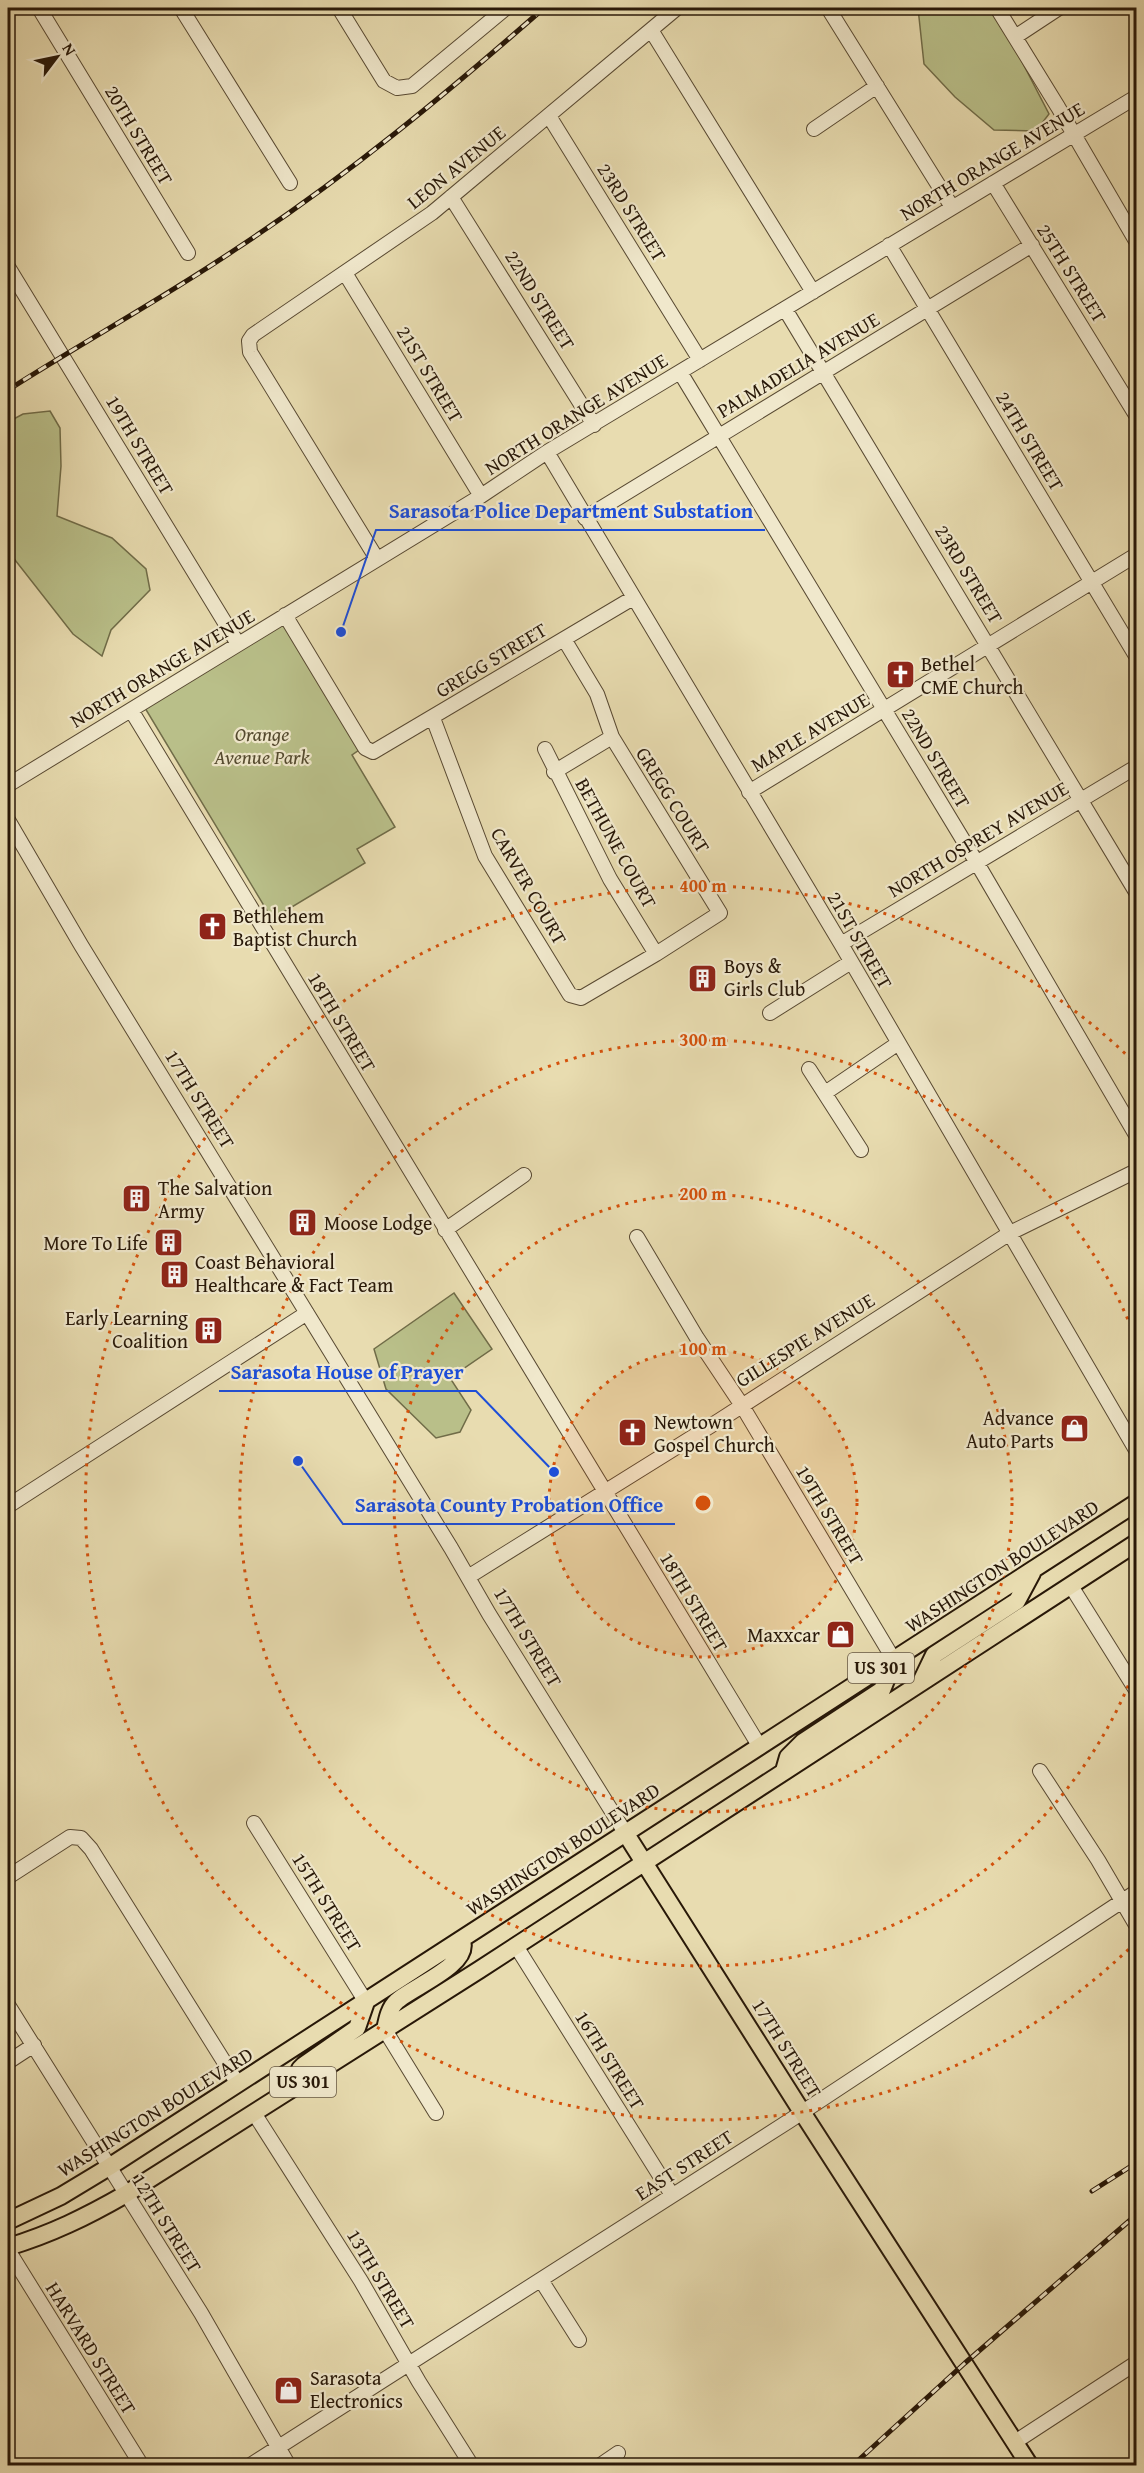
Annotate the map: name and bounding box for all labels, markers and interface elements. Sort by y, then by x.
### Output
north arrow [27,27,87,87]
text: N [57,38,83,60]
street label: 20TH STREET [98,79,181,190]
street label: NORTH ORANGE AVENUE [894,94,1089,227]
street label: LEON AVENUE [400,118,511,216]
street label: 23RD STREET [591,157,674,267]
street label: 25TH STREET [1030,218,1114,328]
street label: 22ND STREET [498,244,583,355]
street label: PALMADELIA AVENUE [711,305,884,425]
street label: 21ST STREET [390,320,471,428]
street label: NORTH ORANGE AVENUE [479,345,673,482]
street label: 24TH STREET [989,385,1072,496]
street label: 19TH STREET [99,389,182,500]
callout: Sarasota Police Department Substation [376,491,765,530]
text: Sarasota Police Department Substation [389,495,754,526]
street label: 23RD STREET [928,519,1011,629]
street label: NORTH ORANGE AVENUE [64,601,259,734]
street label: GREGG STREET [430,615,552,704]
place label: Bethel CME Church [921,649,1023,701]
church icon: Bethel CME Church [884,659,916,691]
street label: MAPLE AVENUE [745,685,875,778]
street label: 22ND STREET [895,702,978,814]
park label: Orange Avenue Park [213,719,311,771]
street label: GREGG COURT [629,741,717,858]
street label: BETHUNE COURT [569,772,664,913]
street label: NORTH OSPREY AVENUE [882,773,1074,904]
street label: CARVER COURT [484,822,575,950]
text: 400 m [679,872,727,899]
street label: 21ST STREET [821,885,900,994]
place label: Bethlehem Baptist Church [233,901,357,953]
church icon: Bethlehem Baptist Church [196,911,228,943]
place label: Boys & Girls Club [724,951,805,1003]
building icon: Boys & Girls Club [687,962,719,994]
street label: 18TH STREET [301,966,384,1077]
text: 300 m [679,1026,727,1053]
street label: 17TH STREET [158,1044,242,1154]
place label: The Salvation Army [158,1173,272,1225]
text: 200 m [679,1180,727,1207]
building icon: The Salvation Army [121,1183,153,1215]
building icon: Moose Lodge [287,1207,319,1239]
place label: Moose Lodge [324,1208,433,1237]
building icon: More To Life [153,1227,185,1259]
place label: More To Life [43,1228,148,1257]
place label: Coast Behavioral Healthcare & Fact Team [195,1247,394,1299]
building icon: Coast Behavioral Healthcare & Fact Team [158,1258,190,1290]
street label: GILLESPIE AVENUE [730,1285,880,1394]
place label: Early Learning Coalition [65,1303,188,1355]
building icon: Early Learning Coalition [193,1314,225,1346]
text: 100 m [679,1335,727,1362]
callout: Sarasota House of Prayer [219,1352,476,1391]
text: Sarasota House of Prayer [230,1356,464,1387]
place label: Advance Auto Parts [966,1403,1054,1455]
place label: Newtown Gospel Church [654,1407,775,1459]
shop icon: Advance Auto Parts [1059,1413,1091,1445]
church icon: Newtown Gospel Church [617,1417,649,1449]
street label: 19TH STREET [789,1459,872,1570]
callout: Sarasota County Probation Office [343,1485,675,1524]
text: Sarasota County Probation Office [355,1489,663,1520]
street label: WASHINGTON BOULEVARD [899,1492,1104,1639]
centre of rings [693,1493,713,1513]
street label: 18TH STREET [653,1546,736,1657]
street label: 17TH STREET [487,1581,570,1692]
shop icon: Maxxcar [825,1619,857,1651]
place label: Maxxcar [747,1620,820,1649]
road number: US 301 [848,1653,914,1683]
street label: WASHINGTON BOULEVARD [460,1775,665,1922]
street label: 15TH STREET [285,1847,369,1957]
street label: 17TH STREET [745,1993,829,2103]
street label: 16TH STREET [568,2005,652,2115]
street label: WASHINGTON BOULEVARD [51,2039,258,2184]
road number: US 301 [270,2067,336,2097]
street label: EAST STREET [629,2122,738,2207]
street label: 12TH STREET [125,2168,209,2278]
street label: 13TH STREET [340,2223,423,2334]
street label: HARVARD STREET [39,2276,144,2420]
place label: Sarasota Electronics [310,2363,403,2415]
shop icon: Sarasota Electronics [273,2374,305,2406]

